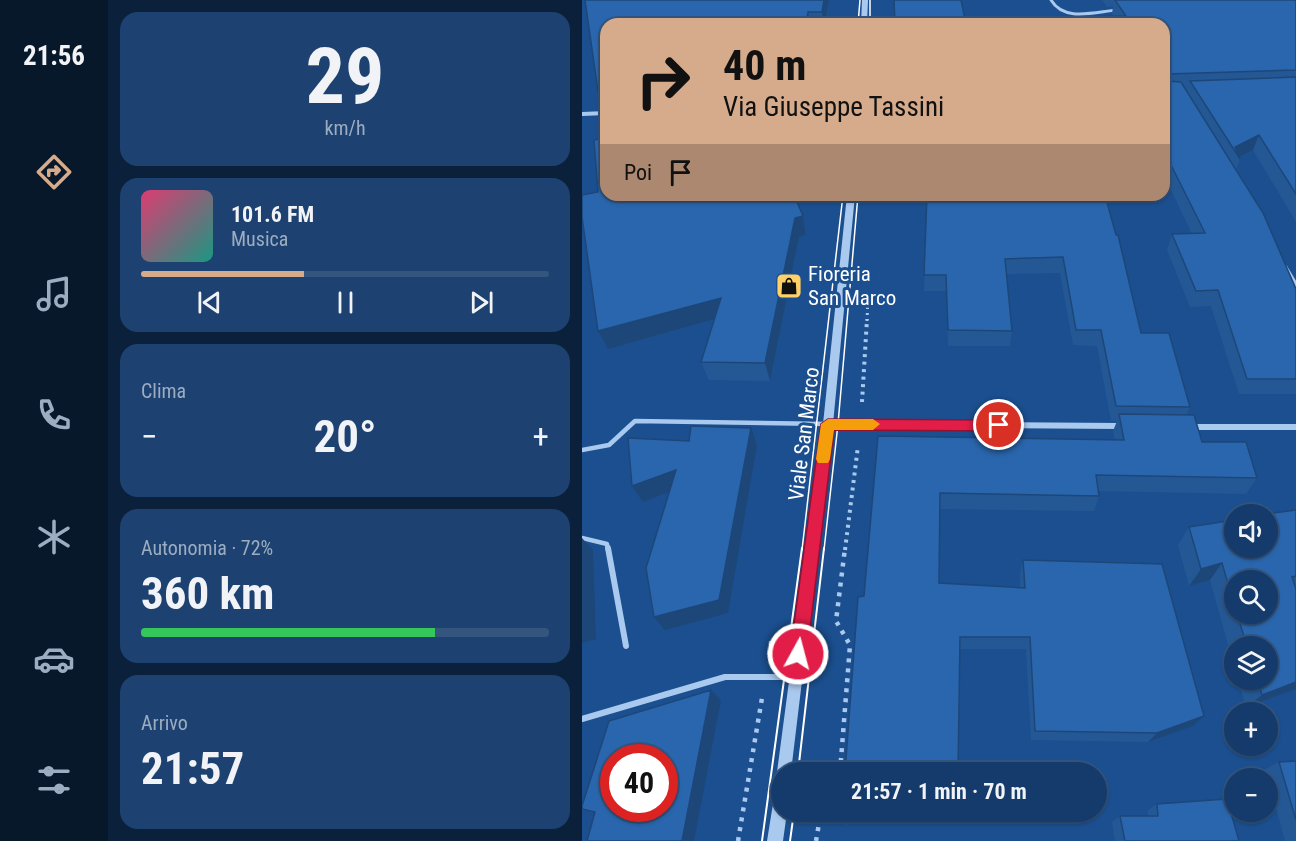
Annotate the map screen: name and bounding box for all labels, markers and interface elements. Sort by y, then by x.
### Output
text: 29 [306,31,384,122]
text: 21:56 [23,40,85,72]
text: 40 m [723,41,806,90]
icon: right [624,42,702,120]
text: Via Giuseppe Tassini [723,91,944,123]
text: km/h [324,116,366,140]
icon: directions [33,151,75,193]
icon: arrive [664,156,697,189]
text: Poi [624,160,652,185]
text: 101.6 FM [231,202,314,227]
text: Musica [231,227,288,251]
place label: Fioreria San Marco [808,262,896,310]
shop icon: Fioreria San Marco [774,271,804,301]
icon: music [33,273,75,315]
icon: previous [193,286,226,319]
icon: pause [329,286,362,319]
icon: next [465,286,498,319]
street label: Viale San Marco [784,366,824,502]
text: Clima [141,379,186,403]
icon: phone [33,394,75,436]
pin [973,399,1024,450]
icon: arrive [982,408,1015,441]
text: 20° [314,410,377,463]
text: − [141,417,158,456]
text: + [533,417,549,456]
map controls [1224,504,1278,822]
button: sound [1224,504,1278,558]
icon: climate [33,516,75,558]
text: Autonomia · 72% [141,536,273,560]
text: 360 km [141,567,274,620]
button: search [1224,570,1278,624]
position arrow [766,622,830,686]
button: layers [1224,636,1278,690]
icon: car [33,638,75,680]
button: + [1224,702,1278,756]
text: Arrivo [141,711,188,735]
text: 21:57 [141,742,244,795]
speed limit sign: 40 [600,744,678,822]
icon: filters [33,759,75,801]
button: − [1224,768,1278,822]
text: 21:57 · 1 min · 70 m [851,779,1027,804]

